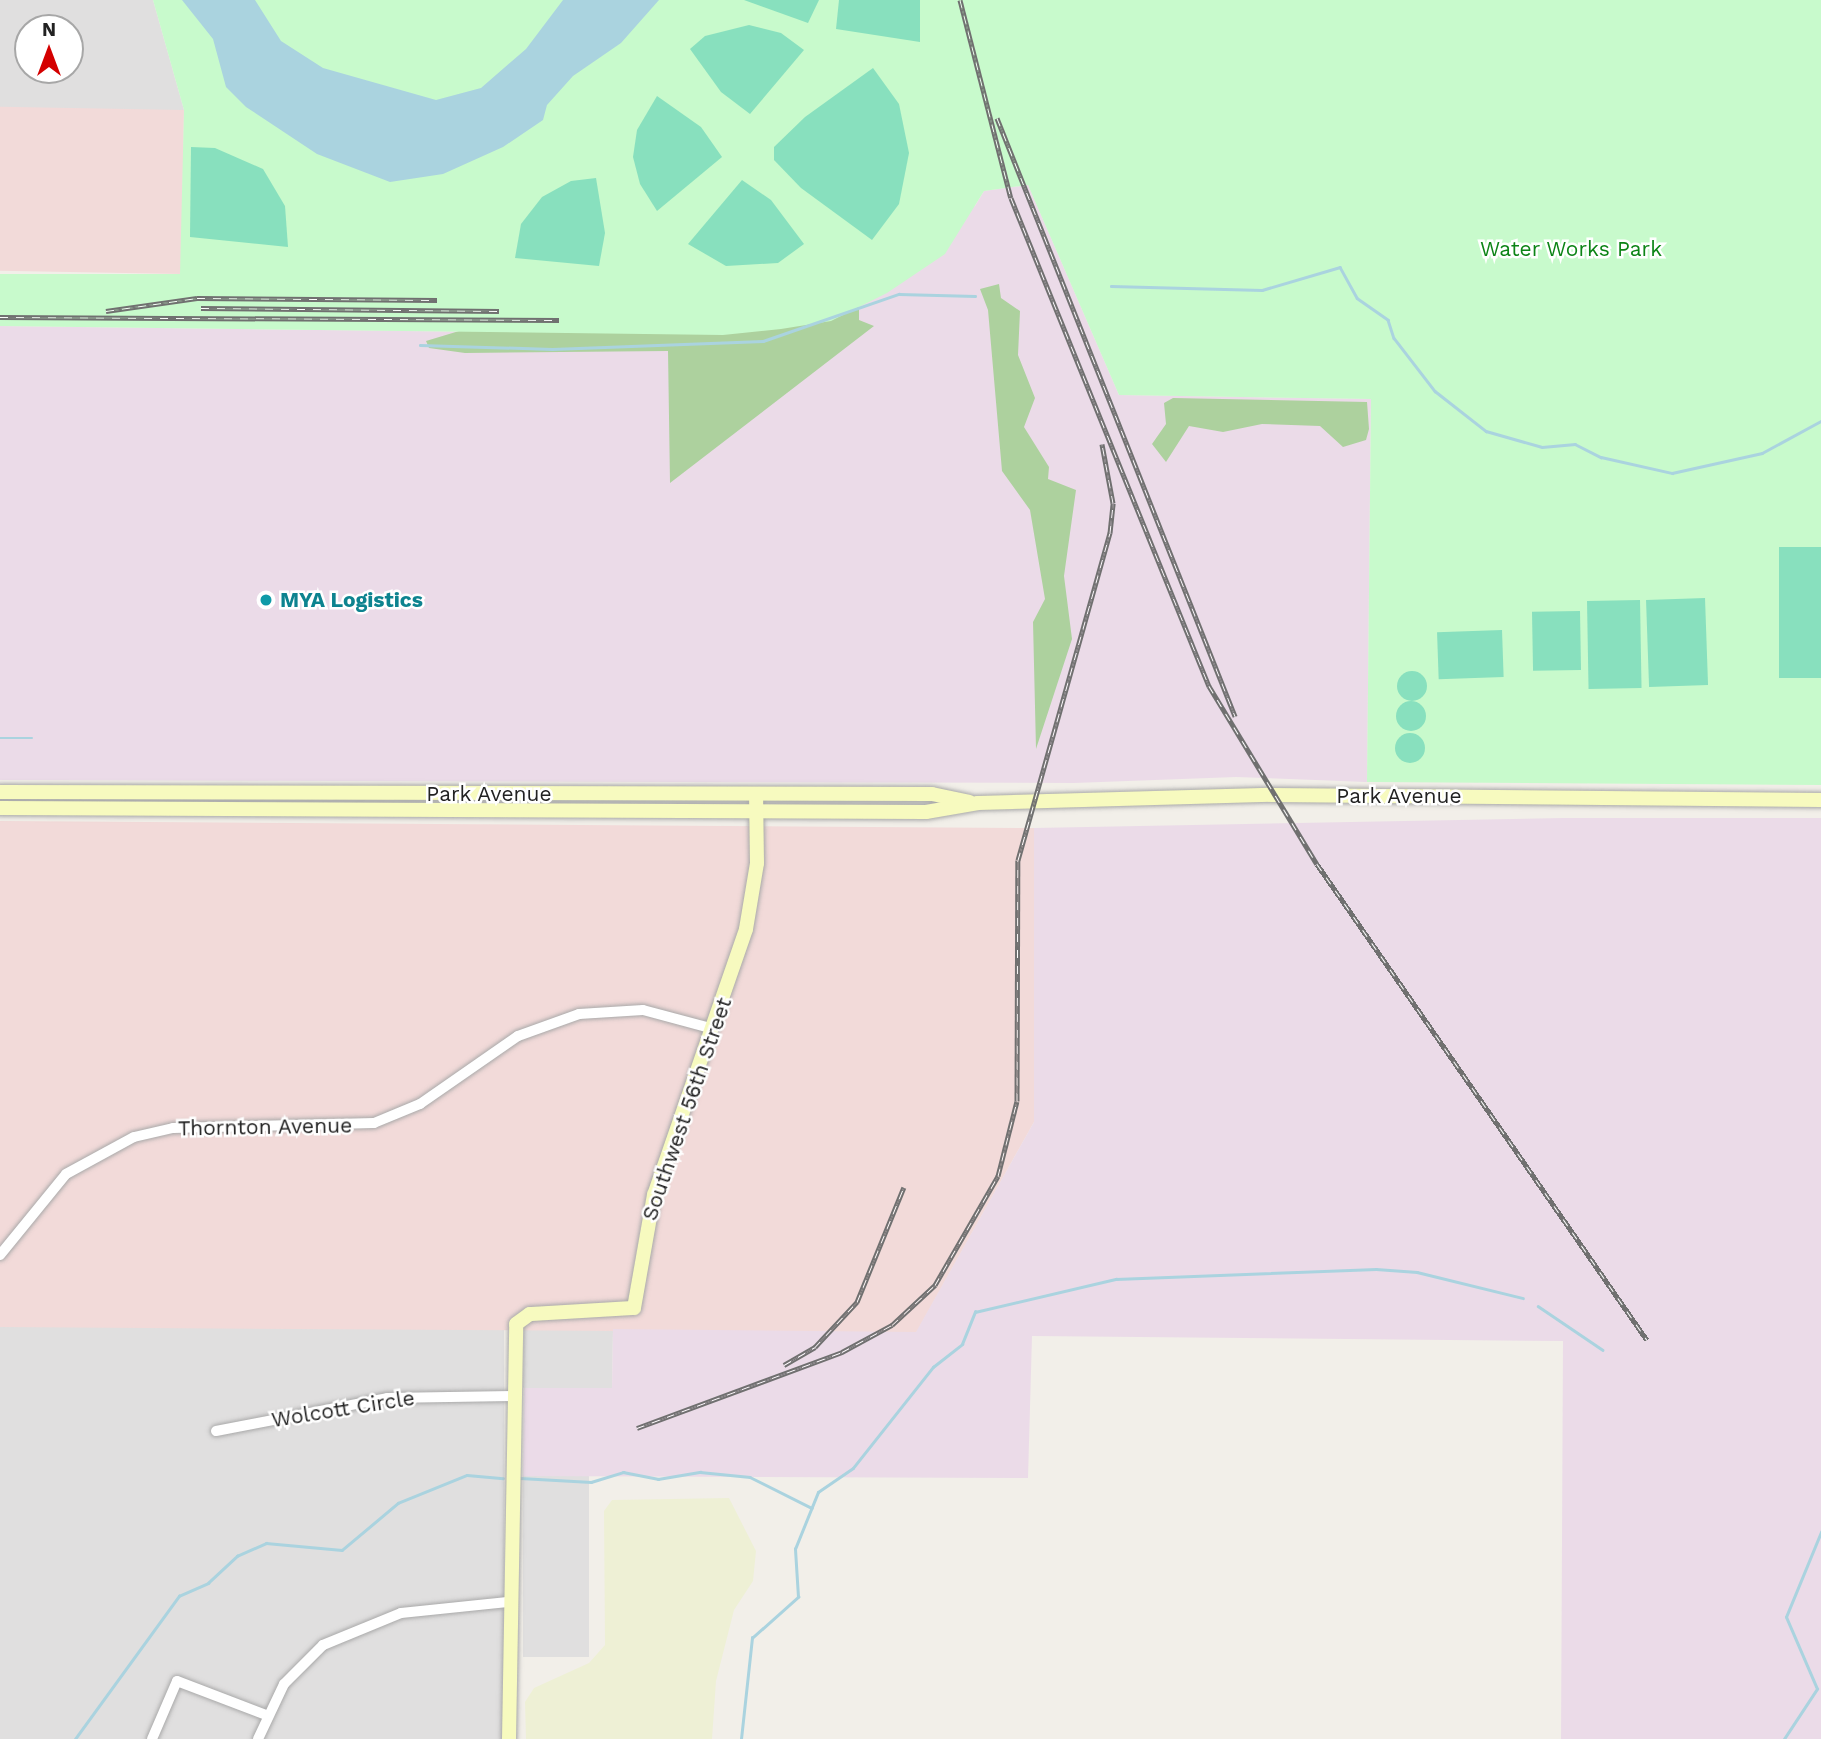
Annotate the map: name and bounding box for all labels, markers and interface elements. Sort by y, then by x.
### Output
north arrow [14,14,84,84]
text: N [42,18,56,41]
park label: Water Works Park [1479,236,1663,262]
place label: MYA Logistics [280,587,423,613]
marker: MYA Logistics [258,592,274,608]
street label: Park Avenue [426,781,552,807]
street label: Park Avenue [1336,783,1462,809]
street label: Southwest 56th Street [637,994,737,1224]
street label: Thornton Avenue [177,1113,353,1141]
street label: Wolcott Circle [270,1385,416,1433]

